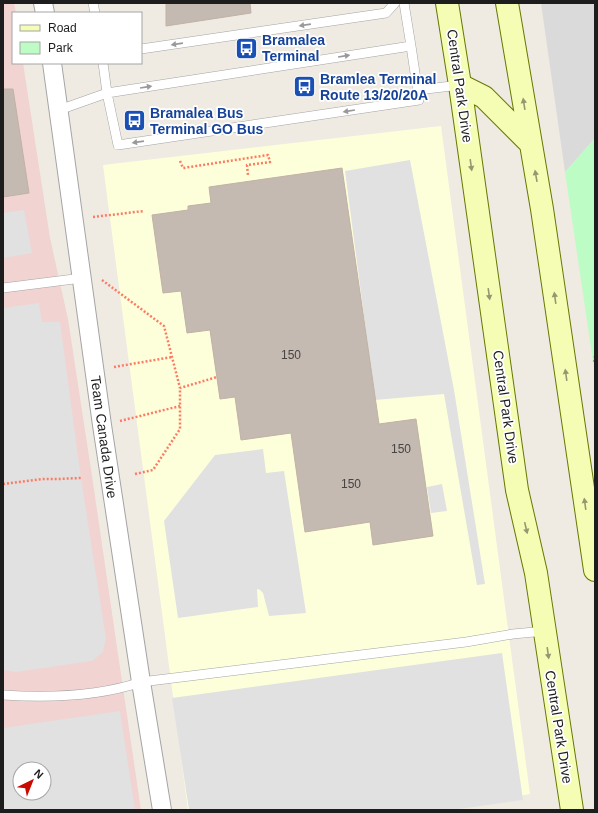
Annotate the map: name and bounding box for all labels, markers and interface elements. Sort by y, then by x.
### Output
legend [12,12,142,64]
text: Road [48,21,77,35]
one-way arrow [299,22,312,28]
street label: Central Park Drive [444,28,476,144]
place label: Bramalea Terminal [262,32,325,64]
bus stop icon: Bramalea Terminal [233,35,259,61]
text: Park [48,41,74,55]
one-way arrow [171,41,183,47]
one-way arrow [337,53,350,59]
place label: Bramlea Terminal Route 13/20/20A [320,71,436,103]
bus stop icon: Bramlea Terminal Route 13/20/20A [292,74,318,100]
one-way arrow [140,84,152,90]
one-way arrow [521,98,527,110]
place label: Bramalea Bus Terminal GO Bus [150,105,264,137]
bus stop icon: Bramalea Bus Terminal GO Bus [121,108,147,134]
one-way arrow [343,108,355,114]
one-way arrow [131,139,144,145]
one-way arrow [468,159,474,172]
one-way arrow [533,170,539,182]
one-way arrow [486,288,492,300]
one-way arrow [552,292,558,304]
house number: 150 [281,348,301,362]
street label: Central Park Drive [490,349,522,465]
one-way arrow [563,369,569,382]
street label: Team Canada Drive [87,375,121,500]
house number: 150 [391,442,411,456]
house number: 150 [341,477,361,491]
one-way arrow [582,498,588,510]
one-way arrow [523,522,529,534]
one-way arrow [545,647,551,659]
street label: Central Park Drive [542,669,576,785]
north arrow [12,761,52,801]
text: N [32,767,46,781]

